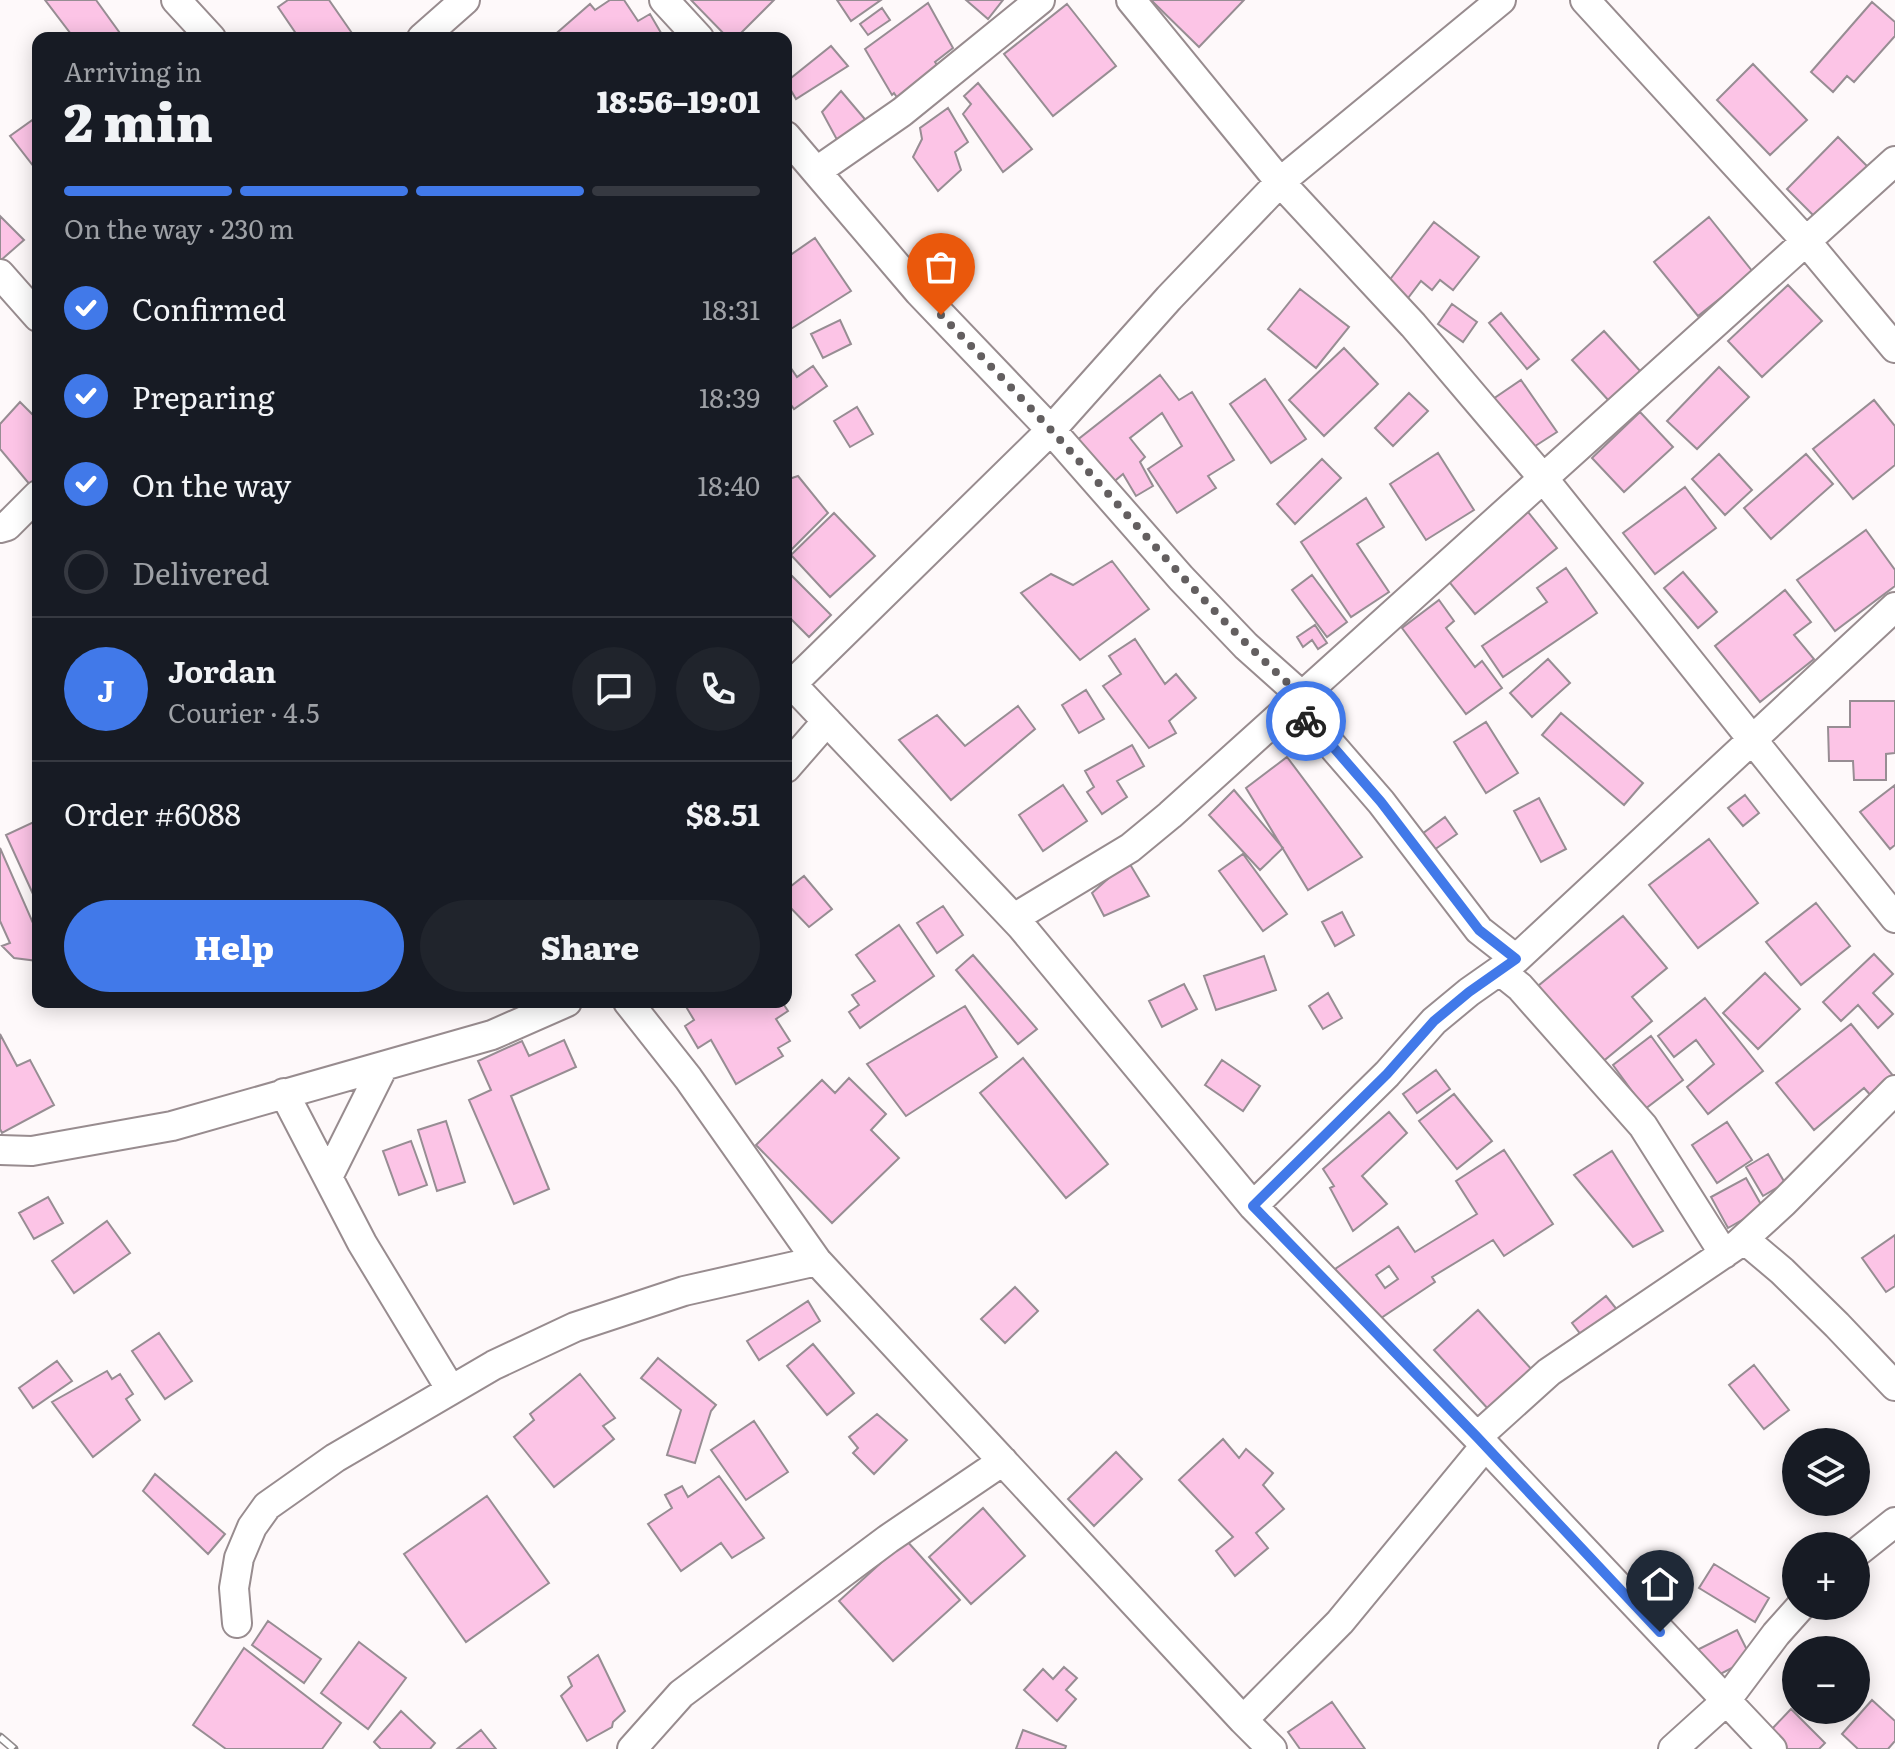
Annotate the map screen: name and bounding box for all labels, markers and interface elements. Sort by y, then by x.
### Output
text: Arriving in [64,51,202,90]
text: 18:56–19:01 [597,78,760,122]
text: 2 min [64,81,213,158]
text: On the way · 230 m [64,208,294,247]
pin [907,233,975,315]
icon: bag [919,245,963,289]
icon: check [64,286,108,330]
text: Confirmed [132,286,286,330]
text: 18:31 [702,289,760,328]
icon: check [64,374,108,418]
text: Preparing [132,374,274,418]
text: 18:39 [699,377,760,416]
icon: check [64,462,108,506]
text: On the way [132,462,291,506]
text: 18:40 [698,465,760,504]
text: Delivered [132,550,269,594]
button: chat [572,647,656,731]
button: phone [676,647,760,731]
text: Jordan [168,648,276,692]
text: J [97,667,115,711]
courier [1266,681,1346,761]
text: Courier · 4.5 [168,692,320,731]
icon: bike [1284,699,1328,743]
text: Order #6088 [64,791,241,835]
text: $8.51 [686,791,760,835]
button: Help [64,900,404,992]
button: Share [420,900,760,992]
map controls [1782,1428,1870,1724]
button: layers [1782,1428,1870,1516]
button: + [1782,1532,1870,1620]
pin [1626,1550,1694,1632]
icon: home [1638,1562,1682,1606]
button: − [1782,1636,1870,1724]

